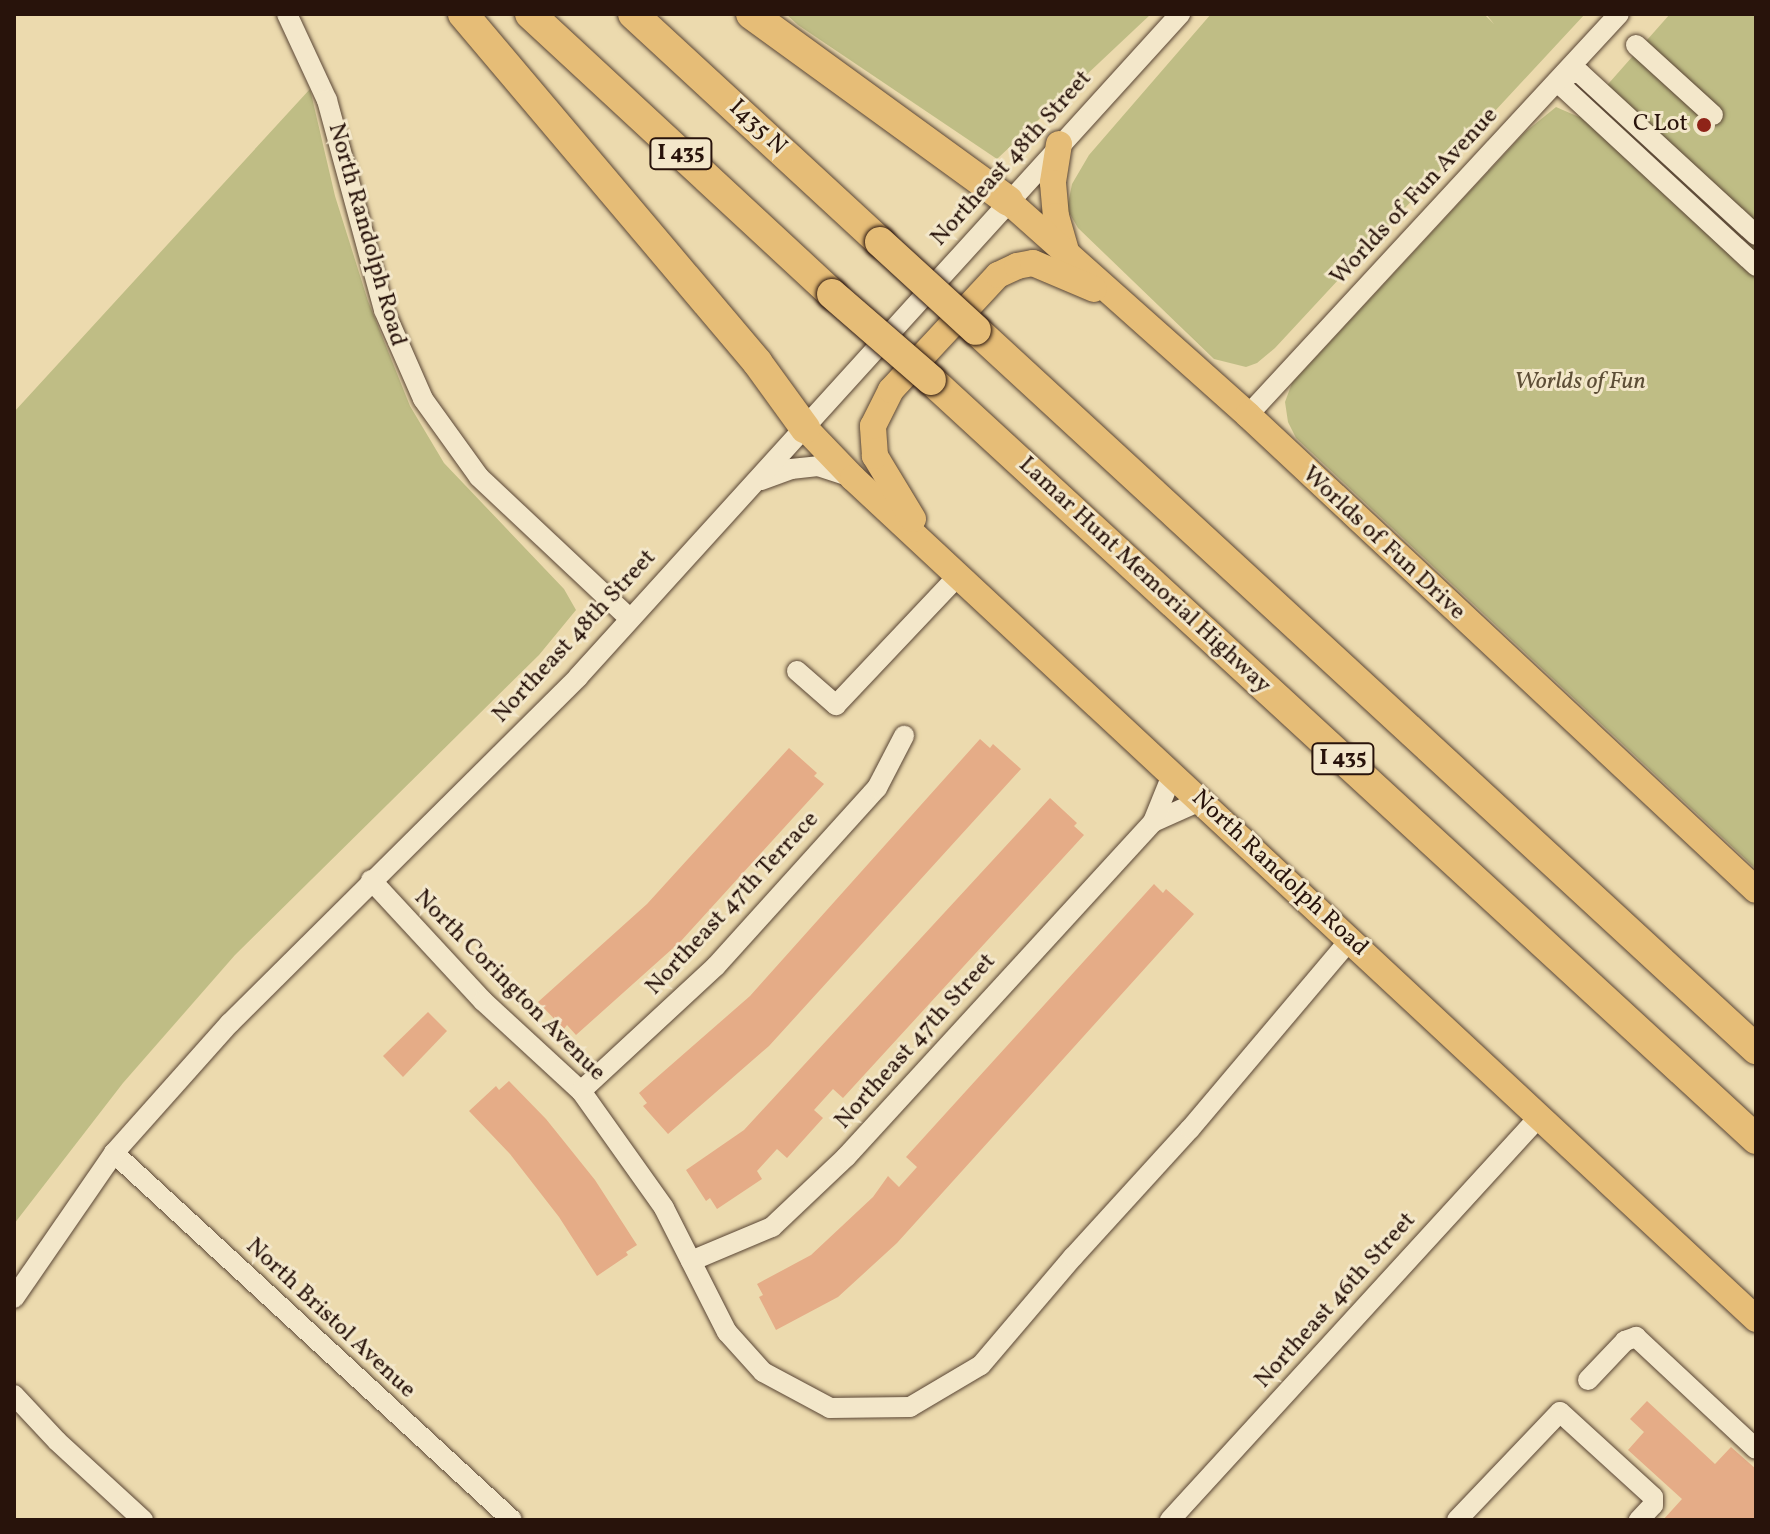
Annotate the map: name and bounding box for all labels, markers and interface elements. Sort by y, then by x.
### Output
street label: Northeast 48th Street [925,65,1099,253]
street label: I435 N [722,94,792,162]
street label: Worlds of Fun Avenue [1326,103,1504,291]
place label: C Lot [1633,111,1688,139]
marker: C Lot [1695,116,1713,134]
street label: North Randolph Road [320,120,412,350]
road number: I 435 [649,136,713,172]
park label: Worlds of Fun [1514,369,1646,397]
street label: Lamar Hunt Memorial Highway [1012,451,1276,701]
street label: Worlds of Fun Drive [1296,462,1470,626]
street label: Northeast 48th Street [487,544,663,730]
road number: I 435 [1311,741,1375,777]
street label: North Randolph Road [1185,785,1373,963]
street label: Northeast 47th Terrace [640,806,826,1002]
street label: North Corington Avenue [407,884,611,1088]
street label: Northeast 47th Street [829,948,1003,1136]
street label: Northeast 46th Street [1249,1207,1423,1395]
street label: North Bristol Avenue [239,1233,421,1405]

